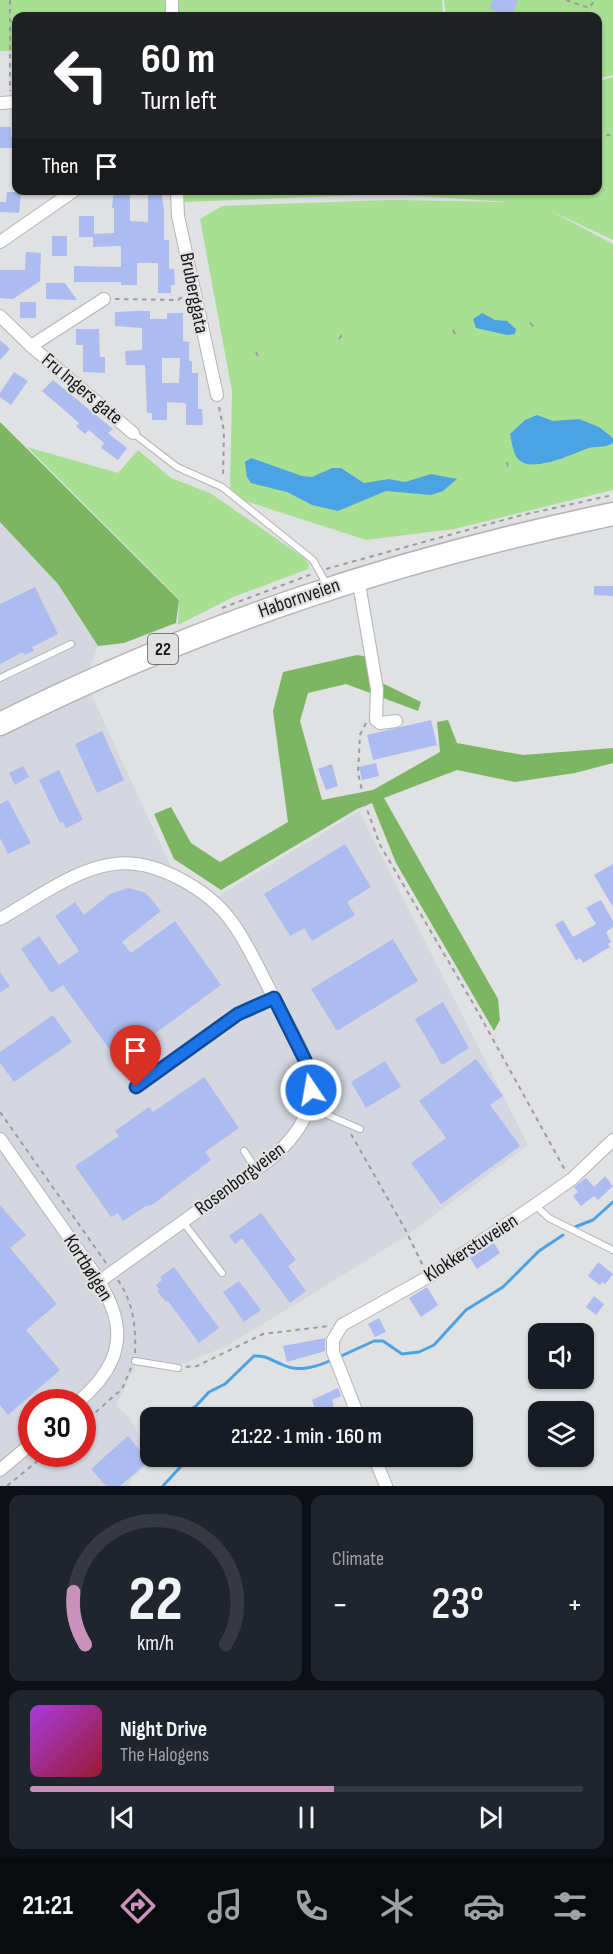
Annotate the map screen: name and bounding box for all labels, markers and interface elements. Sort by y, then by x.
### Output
text: 60 m [141,34,215,85]
icon: left [42,36,120,114]
text: Turn left [141,85,217,117]
icon: arrive [90,150,123,183]
text: Then [42,153,78,180]
street label: Bruberggata [174,251,214,335]
street label: Fru Ingers gate [37,348,127,430]
street label: Habornveien [255,573,343,623]
road number: 22 [148,634,178,664]
pin [110,1025,161,1087]
icon: arrive [119,1034,152,1067]
position arrow [279,1058,343,1122]
street label: Rosenborgveien [190,1137,290,1221]
street label: Klokkerstuveien [420,1209,522,1287]
street label: Kortbølgen [58,1230,118,1306]
map controls [528,1323,594,1467]
button: sound [528,1323,594,1389]
speed limit sign: 30 [18,1389,96,1467]
button: layers [528,1401,594,1467]
text: 21:22 · 1 min · 160 m [231,1423,382,1450]
text: Climate [332,1547,384,1571]
text: 22 [128,1563,183,1638]
text: 23° [431,1577,484,1632]
text: − [332,1585,348,1625]
text: + [567,1585,583,1625]
text: km/h [137,1631,174,1656]
text: Night Drive [120,1716,207,1743]
text: The Halogens [120,1743,209,1767]
icon: previous [106,1801,139,1834]
icon: pause [290,1801,323,1834]
icon: next [474,1801,507,1834]
icon: directions [117,1885,159,1927]
icon: music [204,1885,246,1927]
icon: phone [290,1885,332,1927]
icon: climate [376,1885,418,1927]
icon: car [463,1885,505,1927]
icon: filters [549,1885,591,1927]
text: 21:21 [22,1890,73,1922]

